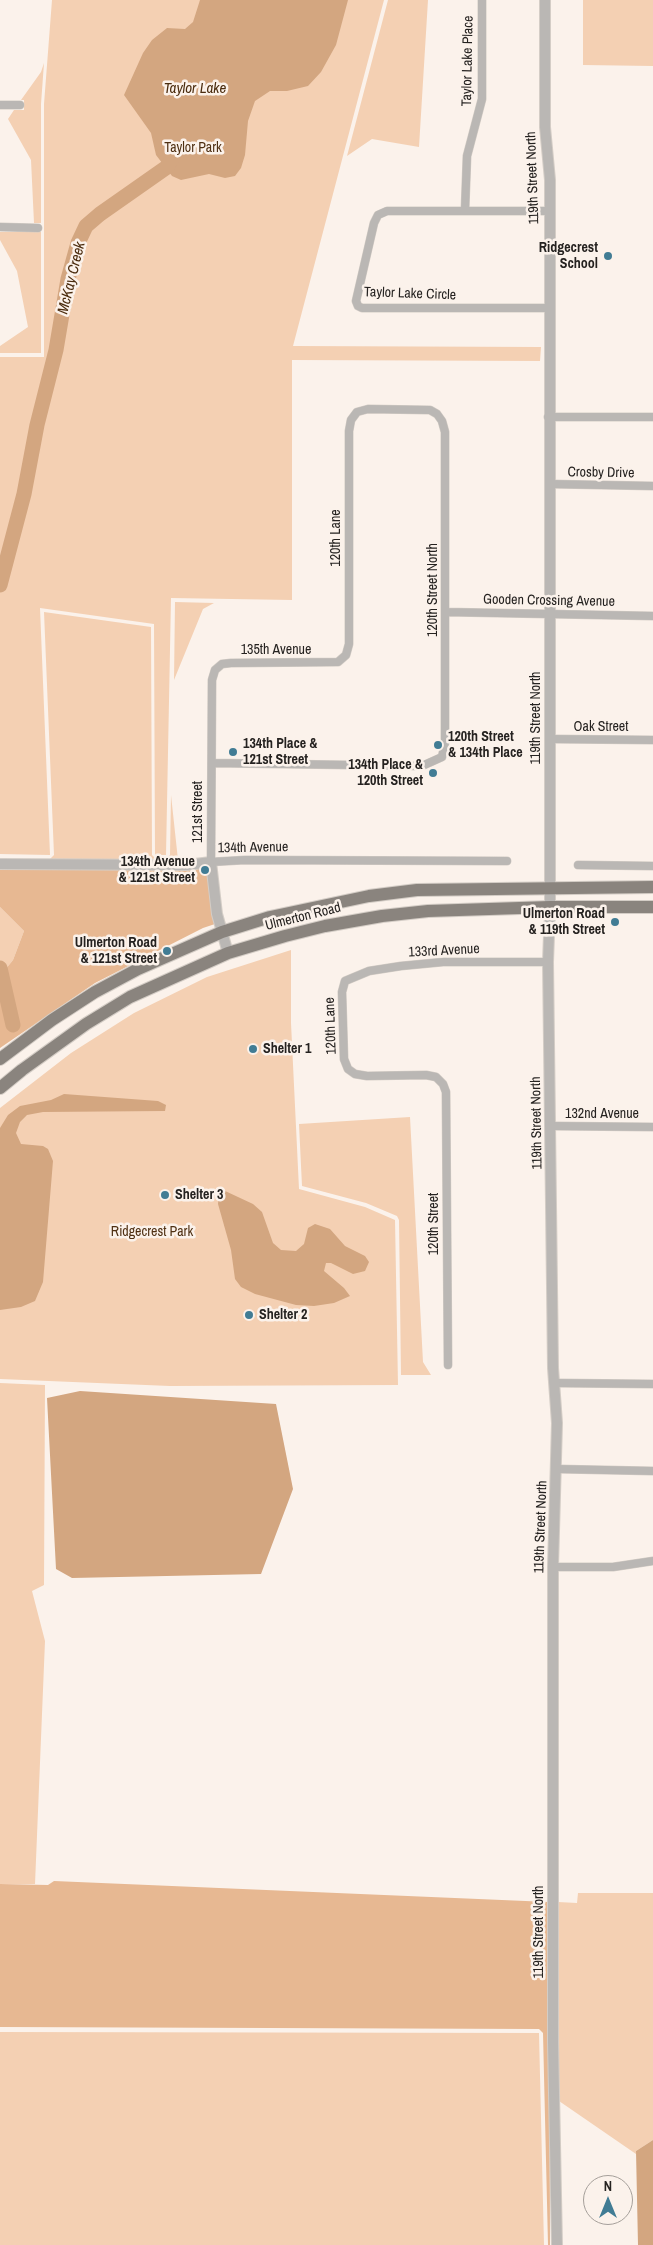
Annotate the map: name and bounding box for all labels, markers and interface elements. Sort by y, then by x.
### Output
street label: Taylor Lake Place [459,15,477,107]
water label: Taylor Lake [164,80,226,98]
street label: 119th Street North [523,131,543,225]
park label: Taylor Park [164,140,222,156]
water label: McKay Creek [54,240,90,316]
place label: Ridgecrest School [539,240,598,272]
marker: Ridgecrest School [602,250,614,262]
street label: Taylor Lake Circle [364,284,456,304]
street label: Crosby Drive [567,464,635,482]
street label: 120th Lane [328,509,344,567]
street label: 120th Street North [425,543,441,637]
street label: Gooden Crossing Avenue [483,591,615,611]
street label: 135th Avenue [241,642,311,658]
street label: 119th Street North [528,672,544,764]
street label: Oak Street [574,719,628,735]
place label: 120th Street & 134th Place [448,729,523,762]
place label: 134th Place & 121st Street [243,736,318,769]
marker: 120th Street & 134th Place [432,739,444,751]
marker: 134th Place & 121st Street [227,746,239,758]
place label: 134th Place & 120th Street [348,757,423,790]
marker: 134th Place & 120th Street [427,767,439,779]
street label: 121st Street [190,781,206,843]
street label: 134th Avenue [218,839,288,857]
place label: 134th Avenue & 121st Street [118,854,195,886]
marker: 134th Avenue & 121st Street [199,864,211,876]
street label: Ulmerton Road [264,900,342,934]
place label: Ulmerton Road & 119th Street [523,906,605,939]
marker: Ulmerton Road & 119th Street [609,916,621,928]
place label: Ulmerton Road & 121st Street [75,935,157,968]
street label: 133rd Avenue [408,941,480,961]
marker: Ulmerton Road & 121st Street [161,945,173,957]
street label: 120th Lane [322,997,340,1055]
place label: Shelter 1 [263,1041,311,1057]
marker: Shelter 1 [247,1043,259,1055]
street label: 119th Street North [528,1076,546,1170]
street label: 132nd Avenue [565,1106,639,1122]
place label: Shelter 3 [175,1187,223,1203]
marker: Shelter 3 [159,1189,171,1201]
street label: 120th Street [426,1193,442,1255]
park label: Ridgecrest Park [111,1224,193,1240]
place label: Shelter 2 [259,1307,307,1323]
marker: Shelter 2 [243,1309,255,1321]
street label: 119th Street North [531,1480,551,1574]
street label: 119th Street North [531,1886,547,1978]
north arrow [583,2175,633,2225]
text: N [604,2177,612,2195]

